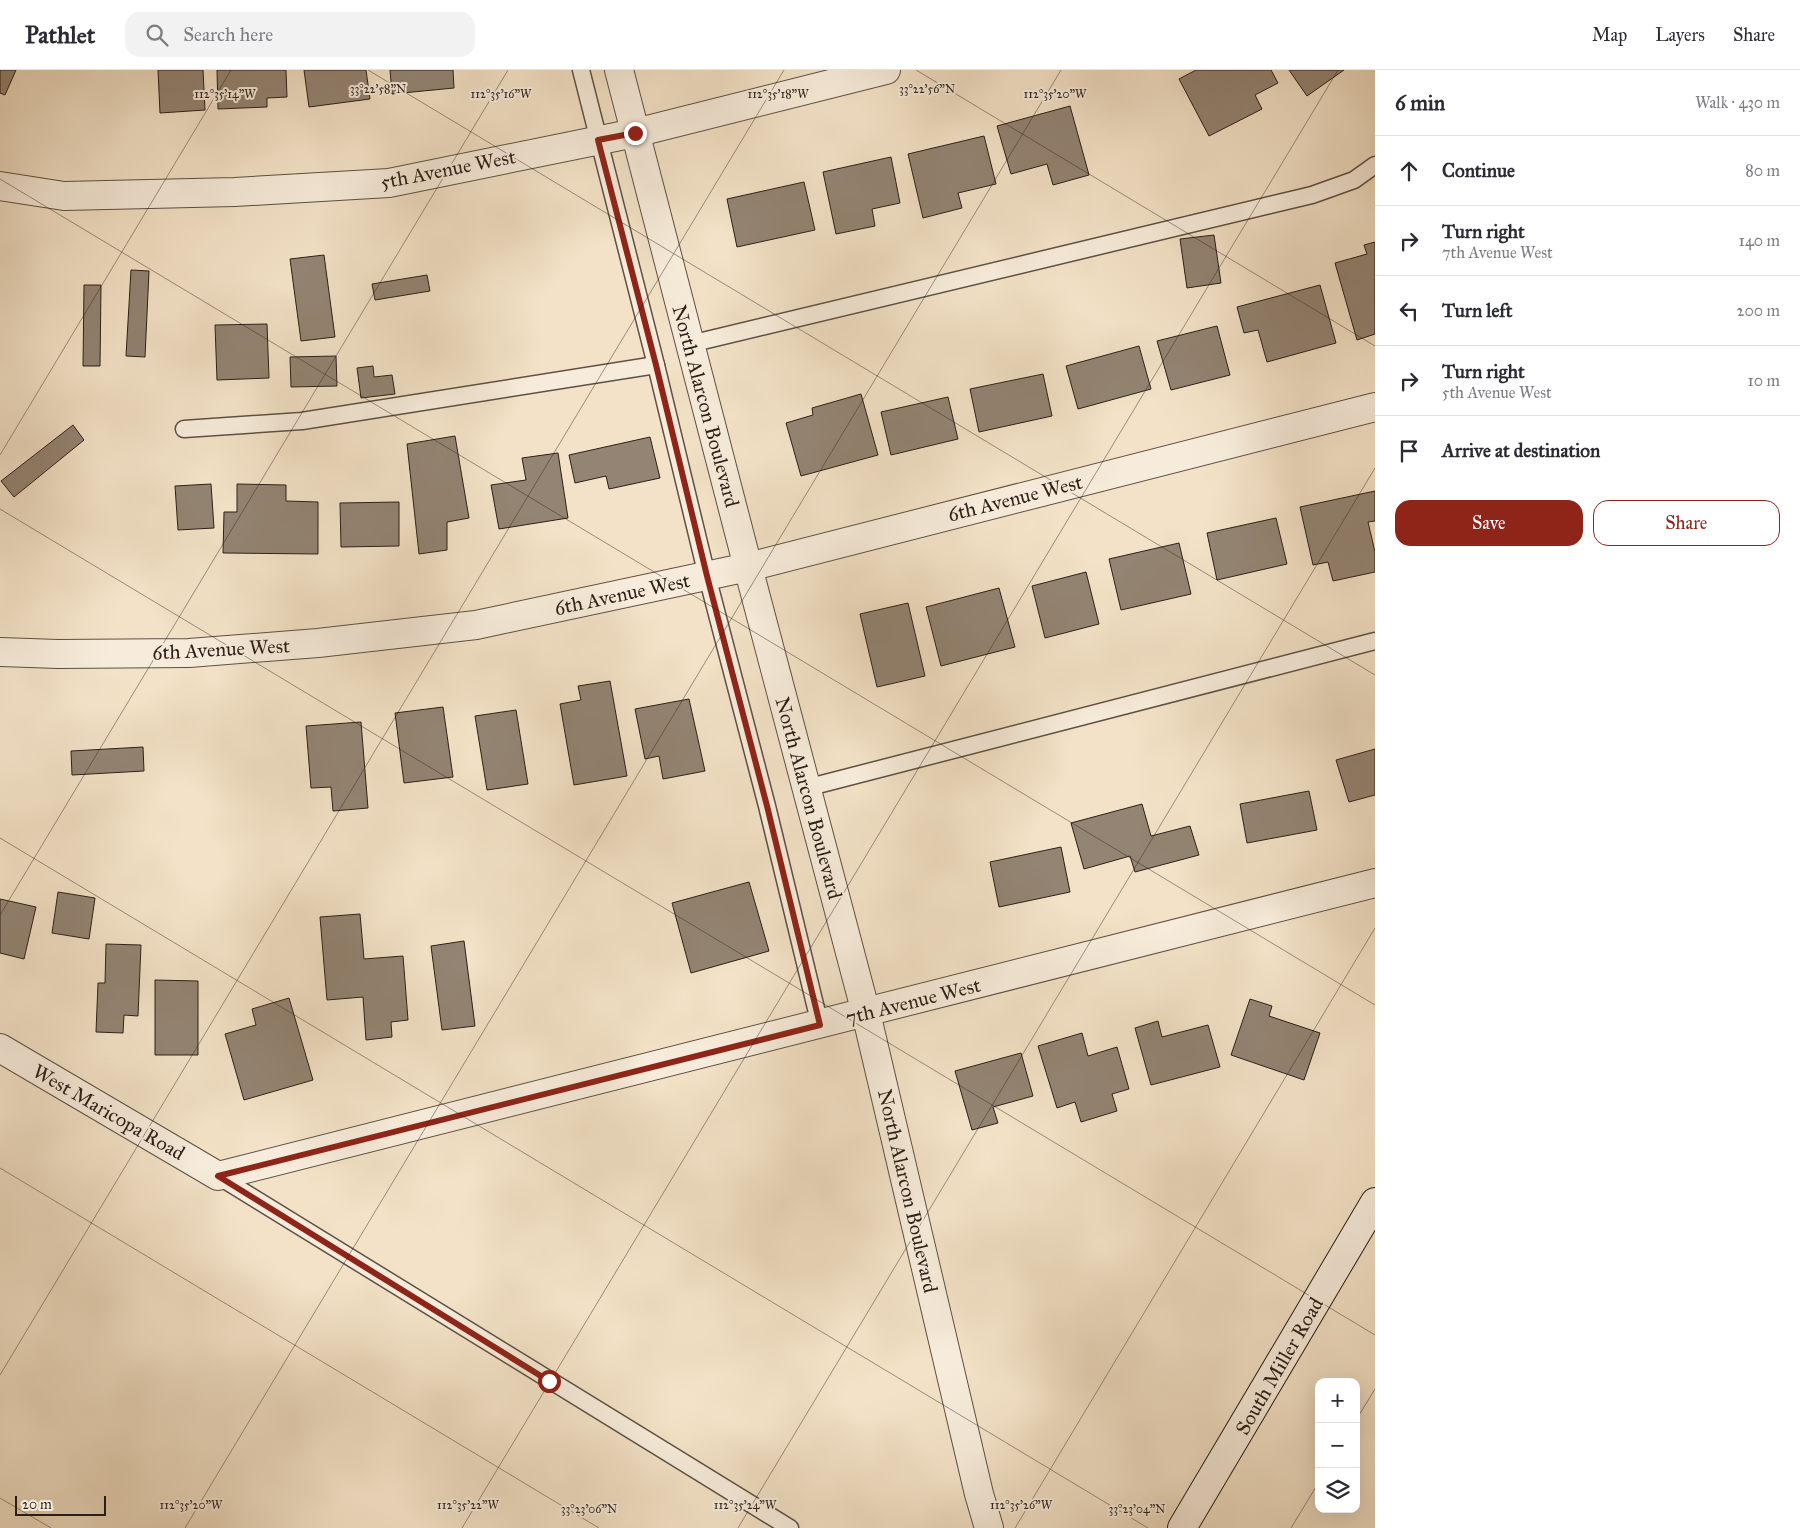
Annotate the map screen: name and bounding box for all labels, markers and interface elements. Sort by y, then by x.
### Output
search box [125,12,475,57]
text: Pathlet [25,20,95,50]
icon: search [143,21,171,49]
text: Search here [183,23,273,46]
text: Map [1592,24,1627,46]
text: Layers [1655,24,1705,46]
text: Share [1733,24,1775,46]
text: 33°22'58"N [350,82,406,96]
text: 33°22'56"N [899,82,955,96]
text: 112°35'14"W [194,87,256,101]
text: 112°35'16"W [471,87,532,101]
text: 112°35'18"W [747,87,809,101]
text: 112°35'20"W [1024,87,1087,101]
text: 6 min [1395,90,1445,116]
text: Walk · 430 m [1695,93,1780,112]
route end [624,122,647,145]
street label: 5th Avenue West [378,144,518,194]
icon: ahead [1395,157,1423,185]
text: Continue [1442,159,1515,182]
text: 80 m [1745,161,1780,180]
text: Turn right [1442,220,1525,243]
icon: right [1395,227,1423,255]
text: 140 m [1739,231,1780,250]
text: 7th Avenue West [1442,243,1553,262]
icon: left [1395,297,1423,325]
text: Turn left [1442,299,1512,322]
text: 200 m [1737,301,1780,320]
street label: North Alarcon Boulevard [667,302,745,510]
text: Turn right [1442,360,1525,383]
icon: right [1395,367,1423,395]
text: 10 m [1748,371,1780,390]
text: 5th Avenue West [1442,383,1552,402]
icon: arrive [1395,437,1423,465]
text: Arrive at destination [1442,439,1600,462]
street label: 6th Avenue West [945,470,1085,526]
button: Save [1395,500,1583,546]
button: Share [1593,500,1780,546]
street label: 6th Avenue West [552,568,692,620]
street label: 6th Avenue West [151,633,291,665]
street label: North Alarcon Boulevard [770,694,848,902]
street label: 7th Avenue West [843,973,983,1029]
street label: West Maricopa Road [29,1059,189,1165]
street label: North Alarcon Boulevard [873,1087,943,1295]
street label: South Miller Road [1230,1293,1328,1439]
route start [538,1370,561,1393]
map controls [1315,1378,1360,1513]
button: + [1315,1378,1360,1423]
button: − [1315,1423,1360,1468]
button: layers [1315,1468,1360,1513]
scale bar [15,1493,106,1516]
text: 20 m [22,1496,52,1513]
text: 112°35'20"W [160,1498,223,1512]
text: 112°35'22"W [437,1498,500,1512]
text: 112°35'24"W [714,1498,777,1512]
text: 112°35'26"W [990,1498,1053,1512]
text: 33°23'06"N [561,1502,617,1516]
text: 33°23'04"N [1108,1502,1166,1516]

